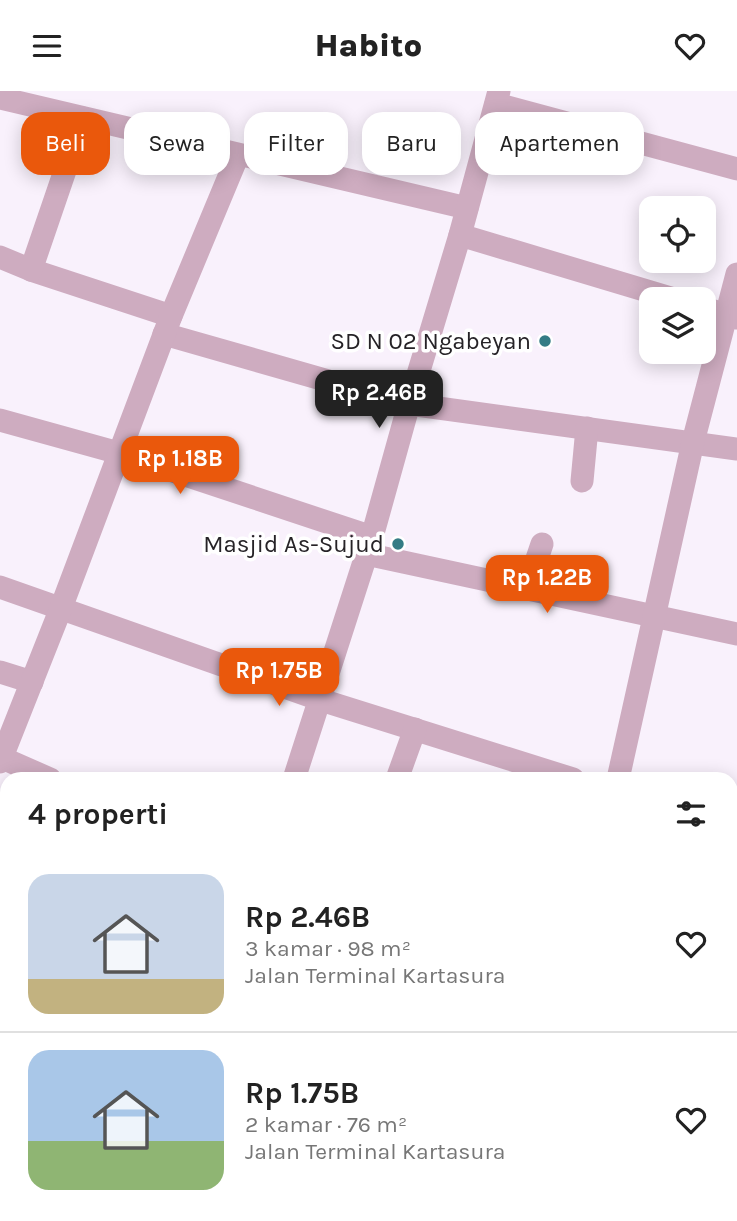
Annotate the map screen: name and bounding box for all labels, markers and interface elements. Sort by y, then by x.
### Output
icon: menu [28,27,66,65]
text: Habito [315,27,422,64]
icon: heart [671,27,709,65]
chip: Beli [21,112,110,175]
chip: Sewa [124,112,230,175]
chip: Filter [244,112,348,175]
chip: Baru [362,112,461,175]
chip: Apartemen [475,112,644,175]
map controls [639,196,716,364]
button: locate [639,196,716,273]
button: layers [639,287,716,364]
place label: SD N 02 Ngabeyan [330,327,531,355]
marker: SD N 02 Ngabeyan [537,333,553,349]
pin: Rp 2.46B [307,371,451,430]
text: Rp 2.46B [331,379,427,406]
pin: Rp 1.18B [108,437,252,496]
text: Rp 1.18B [137,445,223,472]
place label: Masjid As-Sujud [203,530,384,558]
marker: Masjid As-Sujud [390,536,406,552]
pin: Rp 1.22B [475,555,619,615]
text: Rp 1.22B [502,564,592,591]
pin: Rp 1.75B [207,649,351,708]
text: Rp 1.75B [235,657,323,684]
icon: filters [672,795,710,833]
text: 4 properti [28,796,168,832]
text: Rp 2.46B [245,899,370,935]
icon: home [84,902,168,986]
icon: heart [672,925,710,963]
text: 3 kamar · 98 m² [245,935,411,962]
text: Jalan Terminal Kartasura [245,962,505,989]
text: Rp 1.75B [245,1075,359,1111]
icon: home [84,1078,168,1162]
icon: heart [672,1101,710,1139]
text: 2 kamar · 76 m² [245,1111,407,1138]
text: Jalan Terminal Kartasura [245,1138,505,1165]

